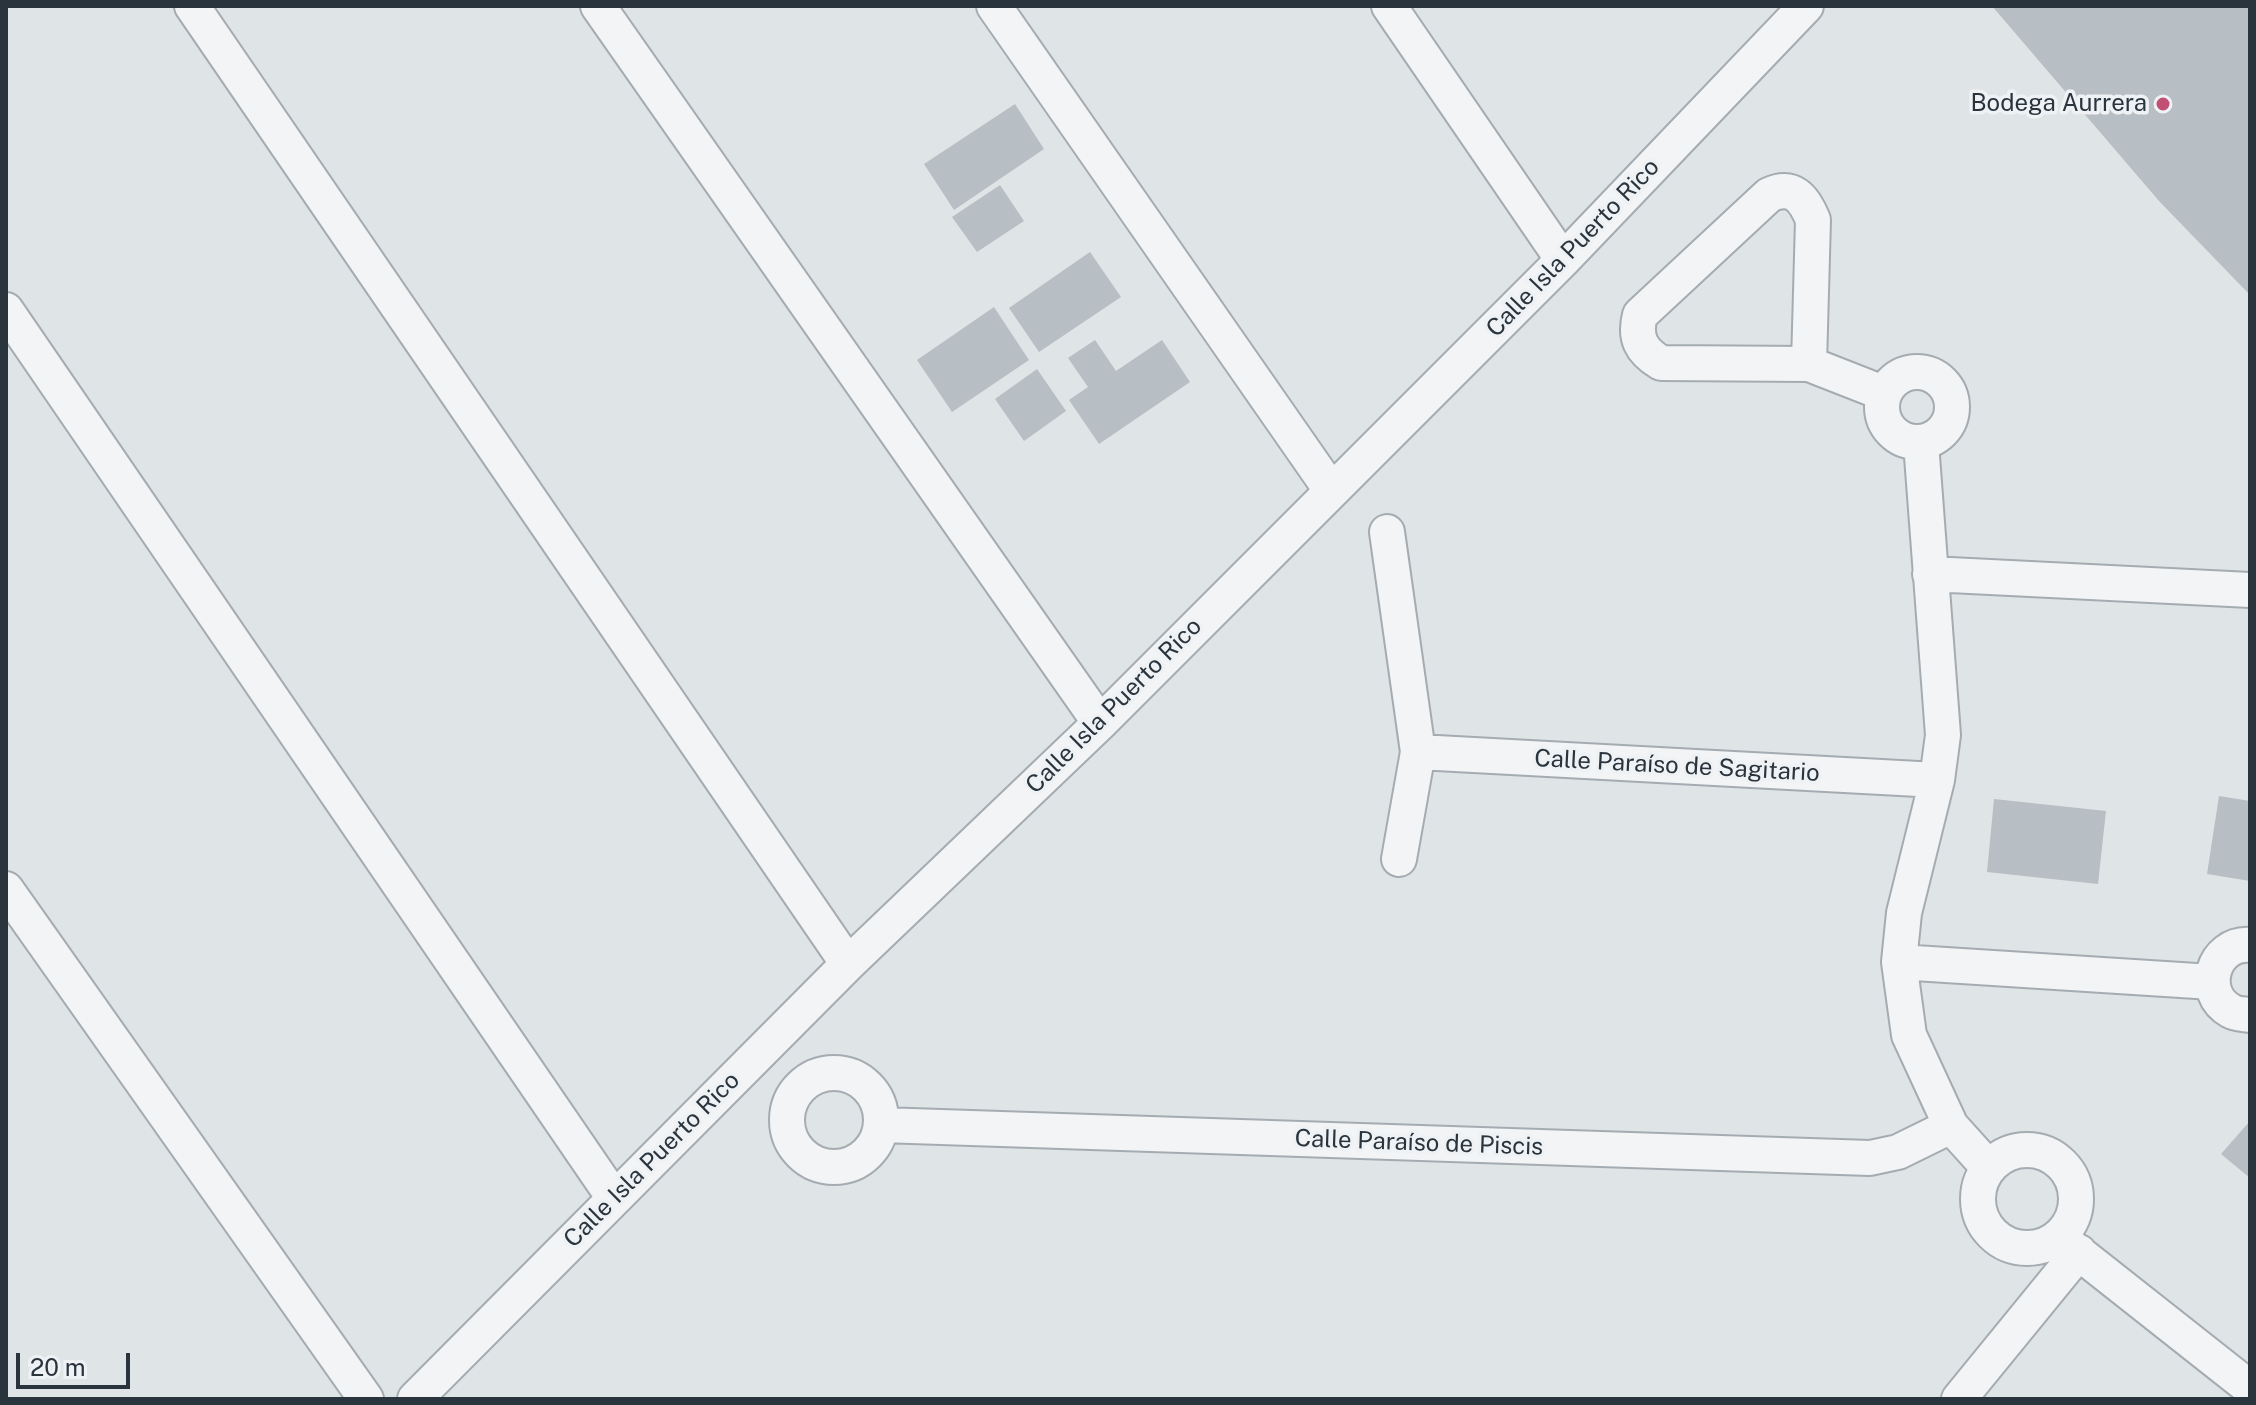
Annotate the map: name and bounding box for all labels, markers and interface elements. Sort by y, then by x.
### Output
place label: Bodega Aurrera [1970,90,2147,118]
marker: Bodega Aurrera [2154,95,2172,113]
street label: Calle Isla Puerto Rico [1480,153,1666,343]
street label: Calle Isla Puerto Rico [1020,612,1208,800]
street label: Calle Paraíso de Sagitario [1534,744,1820,788]
street label: Calle Isla Puerto Rico [558,1066,746,1254]
street label: Calle Paraíso de Piscis [1294,1124,1544,1162]
scale bar [20,1337,134,1387]
text: 20 m [30,1353,86,1381]

